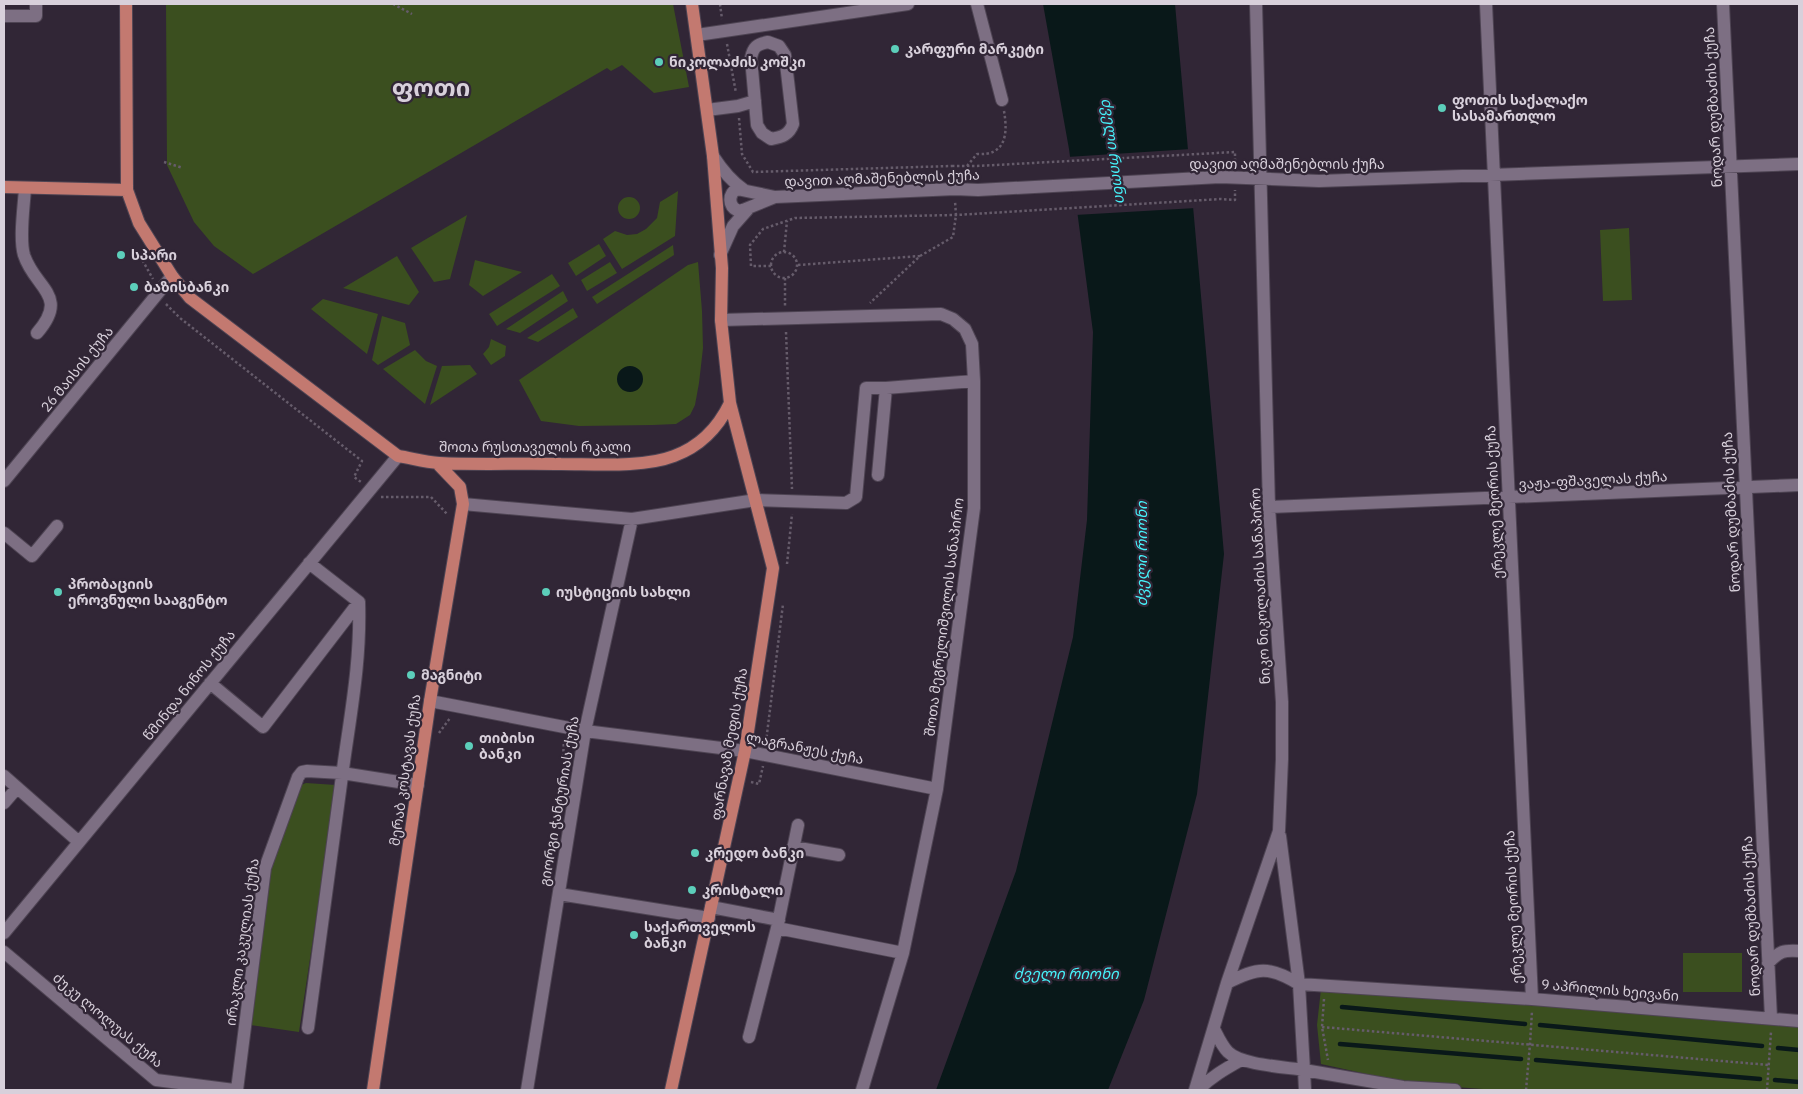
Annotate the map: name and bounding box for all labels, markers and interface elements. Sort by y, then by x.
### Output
street label: ნოდარ დუმბაძის ქუჩა [1700,26,1726,188]
place label: კარფური მარკეტი [905,40,1044,58]
marker: კარფური მარკეტი [889,43,901,55]
place label: ნიკოლაძის კოშკი [669,53,806,71]
marker: ნიკოლაძის კოშკი [653,56,665,68]
district label: ფოთი [392,71,470,103]
place label: ფოთის საქალაქო სასამართლო [1452,91,1588,125]
water label: ძველი რიონი [1097,97,1131,205]
marker: ფოთის საქალაქო სასამართლო [1436,102,1448,114]
street label: დავით აღმაშენებლის ქუჩა [1189,155,1385,173]
street label: დავით აღმაშენებლის ქუჩა [784,166,980,190]
place label: სპარი [131,246,177,264]
marker: სპარი [115,249,127,261]
place label: ბაზისბანკი [144,278,229,296]
marker: ბაზისბანკი [128,281,140,293]
street label: 26 მაისის ქუჩა [37,322,117,416]
street label: ერეკლე მეორის ქუჩა [1481,425,1507,579]
street label: ნოდარ დუმბაძის ქუჩა [1718,431,1744,593]
street label: შოთა რუსთაველის რკალი [439,438,631,456]
street label: ვაჟა-ფშაველას ქუჩა [1518,467,1668,493]
street label: ნიკო ნიკოლაძის სანაპირო [1246,487,1274,685]
street label: შოთა მეგრელიშვილის სანაპირო [920,497,968,737]
water label: ძველი რიონი [1132,500,1151,607]
place label: პრობაციის ეროვნული სააგენტო [68,575,228,609]
place label: იუსტიციის სახლი [556,583,691,601]
marker: პრობაციის ეროვნული სააგენტო [52,586,64,598]
marker: იუსტიციის სახლი [540,586,552,598]
street label: წმინდა ნინოს ქუჩა [139,626,239,744]
place label: მაგნიტი [421,666,482,684]
street label: ფარნავაზ მეფის ქუჩა [707,666,751,822]
marker: მაგნიტი [405,669,417,681]
street label: მერაბ კოსტავას ქუჩა [385,693,425,847]
street label: გიორგი ჭანტურიას ქუჩა [535,714,583,888]
street label: ლაგრანჟეს ქუჩა [745,728,865,768]
place label: თიბისი ბანკი [479,729,535,763]
marker: თიბისი ბანკი [463,740,475,752]
street label: ერეკლე მეორის ქუჩა [1500,830,1526,984]
street label: ნოდარ დუმბაძის ქუჩა [1738,835,1764,997]
place label: კრედო ბანკი [705,844,804,862]
marker: კრედო ბანკი [689,847,701,859]
street label: ირაკლი კაკულიას ქუჩა [221,857,263,1027]
place label: კრისტალი [702,881,783,899]
marker: კრისტალი [686,884,698,896]
place label: საქართველოს ბანკი [644,918,756,952]
marker: საქართველოს ბანკი [628,929,640,941]
water label: ძველი რიონი [1013,964,1120,983]
street label: ძუკუ ლოლუას ქუჩა [49,969,167,1071]
street label: 9 აპრილის ხეივანი [1540,975,1680,1005]

